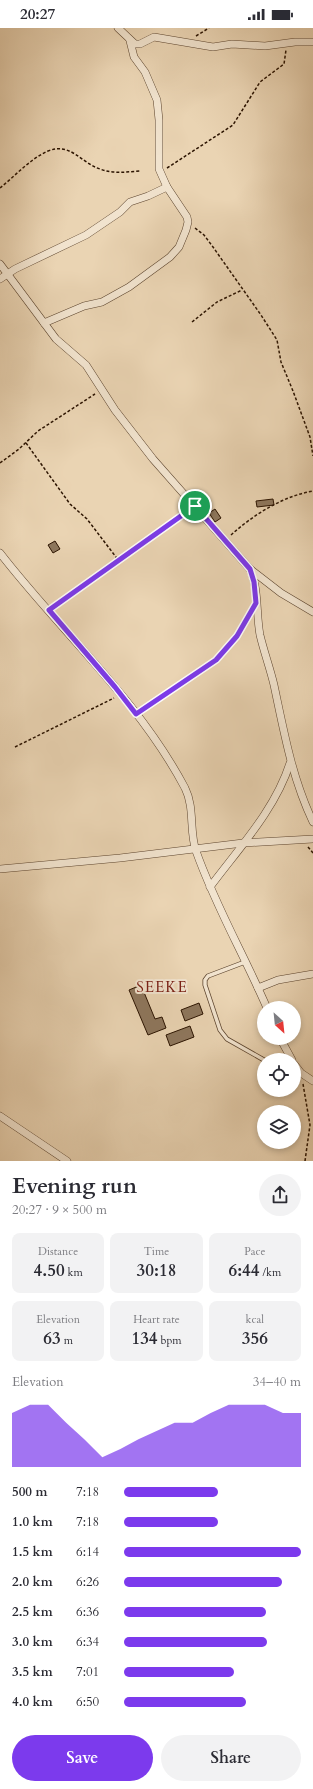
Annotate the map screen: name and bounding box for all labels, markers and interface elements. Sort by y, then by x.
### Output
text: 20:27 [20,4,55,24]
pin [178,489,212,523]
icon: arrive [184,495,206,517]
district label: SEEKE [136,977,188,997]
north arrow [257,1001,301,1045]
map controls [257,1001,301,1149]
button: locate [257,1053,301,1097]
button: layers [257,1105,301,1149]
text: Evening run [12,1171,137,1201]
button: share [259,1174,301,1216]
text: 20:27 · 9 × 500 m [12,1201,107,1219]
text: Distance [38,1244,78,1259]
text: Time [144,1244,169,1259]
text: Pace [244,1244,265,1259]
text: 4.50 [34,1259,65,1282]
text: 30:18 [137,1259,176,1282]
text: 6:44 [228,1259,260,1282]
text: km [65,1265,83,1280]
text: /km [260,1265,281,1280]
text: Elevation [36,1312,80,1327]
text: Heart rate [133,1312,180,1327]
text: kcal [246,1312,264,1327]
text: 63 [43,1327,61,1350]
text: 134 [131,1327,158,1350]
text: 356 [242,1327,268,1350]
text: m [61,1333,73,1348]
text: bpm [158,1333,182,1348]
text: Elevation [12,1373,64,1391]
text: 34–40 m [253,1373,301,1391]
text: 500 m [12,1483,47,1501]
text: 7:18 [76,1483,99,1501]
text: 1.0 km [12,1513,53,1531]
text: 7:18 [76,1513,99,1531]
text: 1.5 km [12,1543,53,1561]
text: 6:14 [76,1543,99,1561]
text: 2.0 km [12,1573,53,1591]
text: 6:26 [76,1573,99,1591]
text: 2.5 km [12,1603,53,1621]
text: 6:36 [76,1603,99,1621]
text: 3.0 km [12,1633,53,1651]
text: 6:34 [76,1633,99,1651]
text: 3.5 km [12,1663,53,1681]
text: 7:01 [76,1663,99,1681]
text: 4.0 km [12,1693,53,1711]
text: 6:50 [76,1693,99,1711]
button: Save [12,1735,153,1781]
button: Share [161,1735,301,1781]

